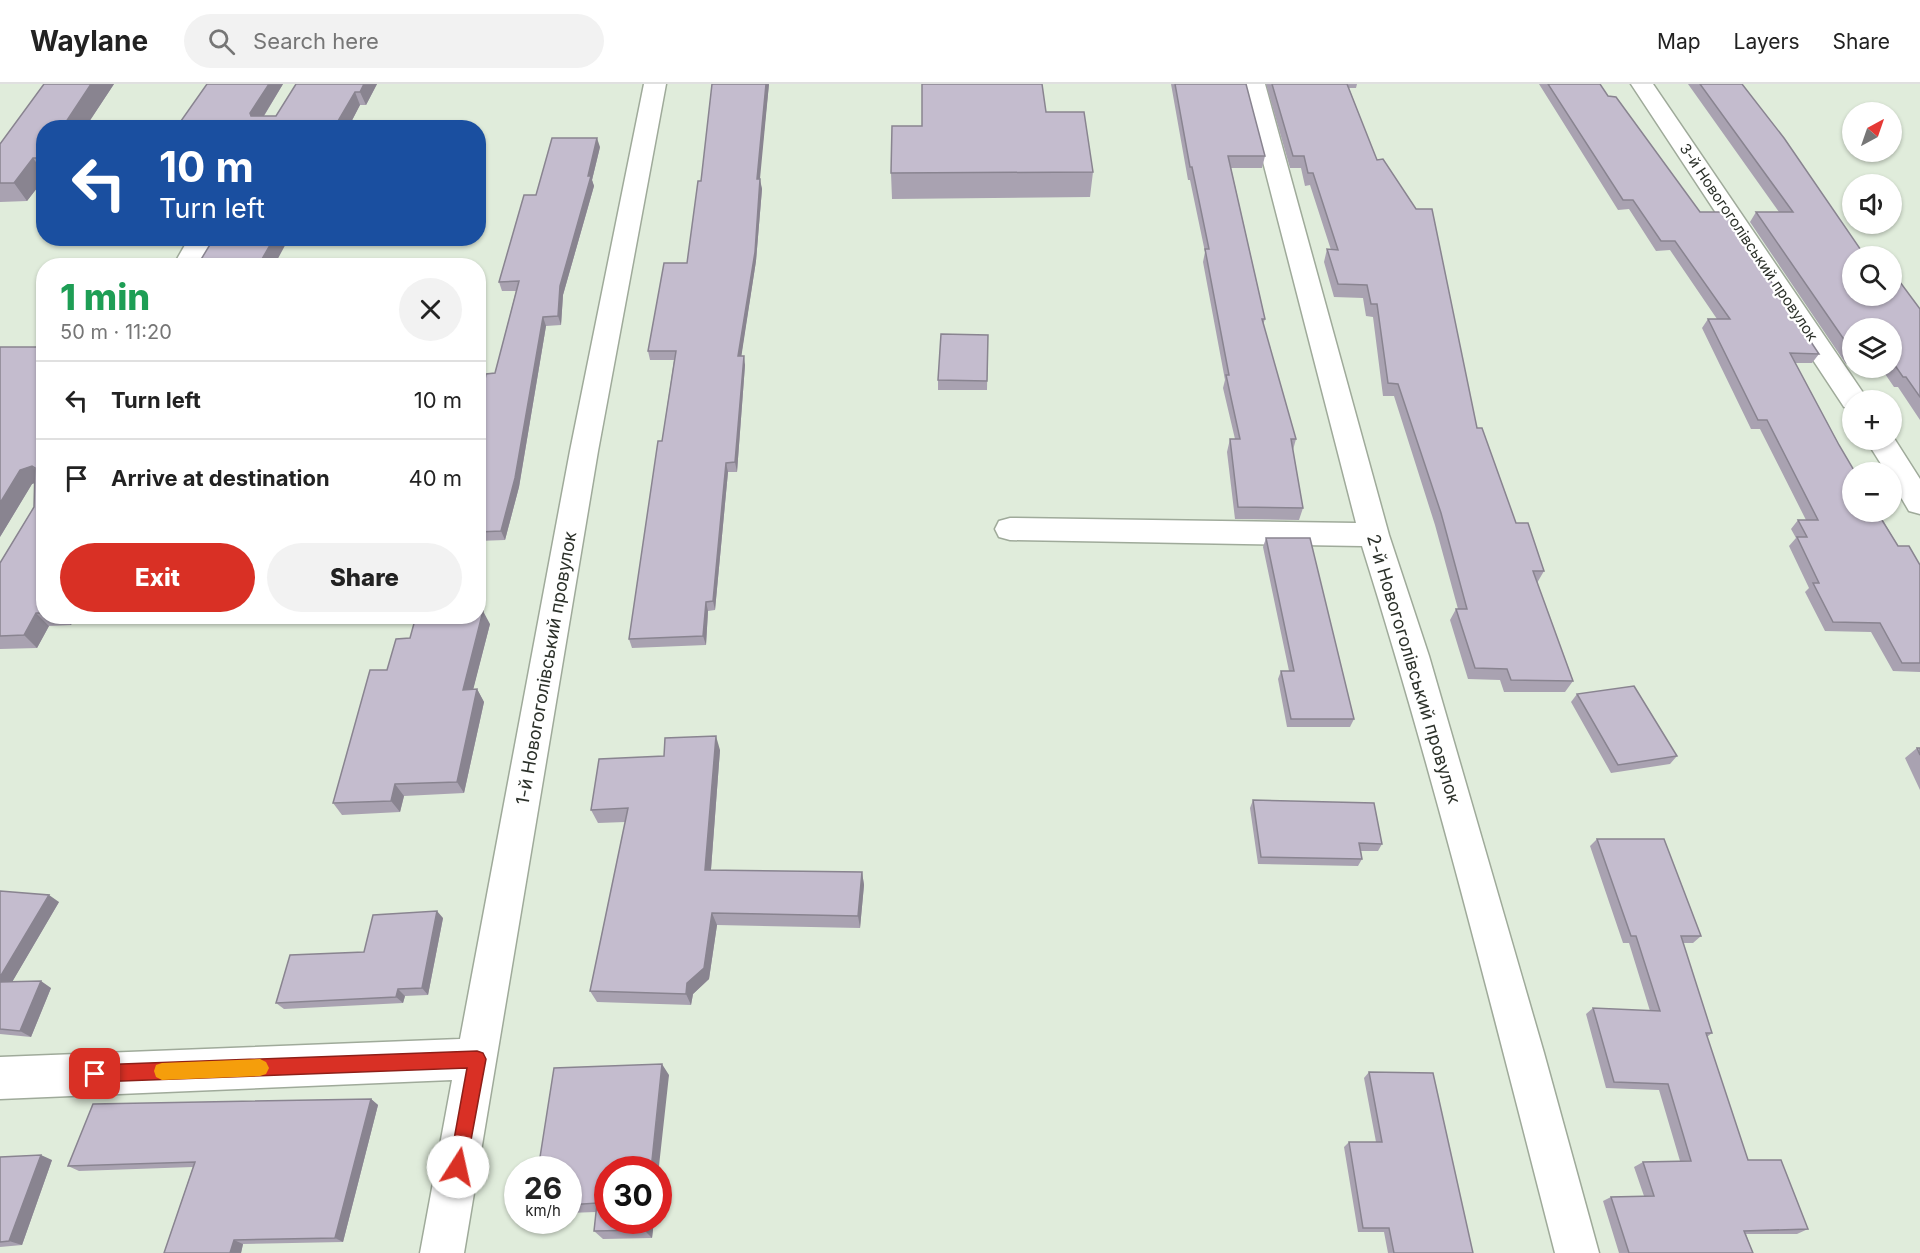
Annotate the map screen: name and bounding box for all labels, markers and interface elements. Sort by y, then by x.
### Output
search box [184,14,604,68]
text: Waylane [30,24,148,58]
icon: search [205,25,238,58]
text: Search here [253,28,379,54]
text: Map [1657,29,1701,54]
text: Layers [1734,29,1800,54]
text: Share [1833,29,1890,54]
north arrow [1842,102,1902,162]
map controls [1842,102,1902,522]
street label: 3-й Новогоголівський провулок [1676,140,1822,344]
text: 10 m [159,141,254,192]
icon: left [60,144,138,222]
button: sound [1842,174,1902,234]
text: Turn left [159,192,265,225]
button: search [1842,246,1902,306]
text: 1 min [60,275,150,319]
button: close [399,278,462,341]
button: layers [1842,318,1902,378]
text: 50 m · 11:20 [60,320,172,344]
icon: left [60,384,93,417]
text: Turn left [111,387,201,413]
text: 10 m [414,387,462,413]
button: + [1842,390,1902,450]
icon: arrive [60,462,93,495]
button: − [1842,462,1902,522]
text: Arrive at destination [111,465,330,491]
text: 40 m [408,465,462,491]
street label: 1-й Новогоголівський провулок [512,529,580,806]
street label: 2-й Новогоголівський провулок [1363,532,1465,807]
button: Exit [60,543,255,612]
button: Share [267,543,462,612]
pin [69,1048,120,1099]
icon: arrive [78,1057,111,1090]
position arrow [426,1135,490,1199]
speed limit sign: 30 [594,1156,672,1234]
text: 26 [524,1170,562,1206]
text: km/h [525,1201,561,1220]

